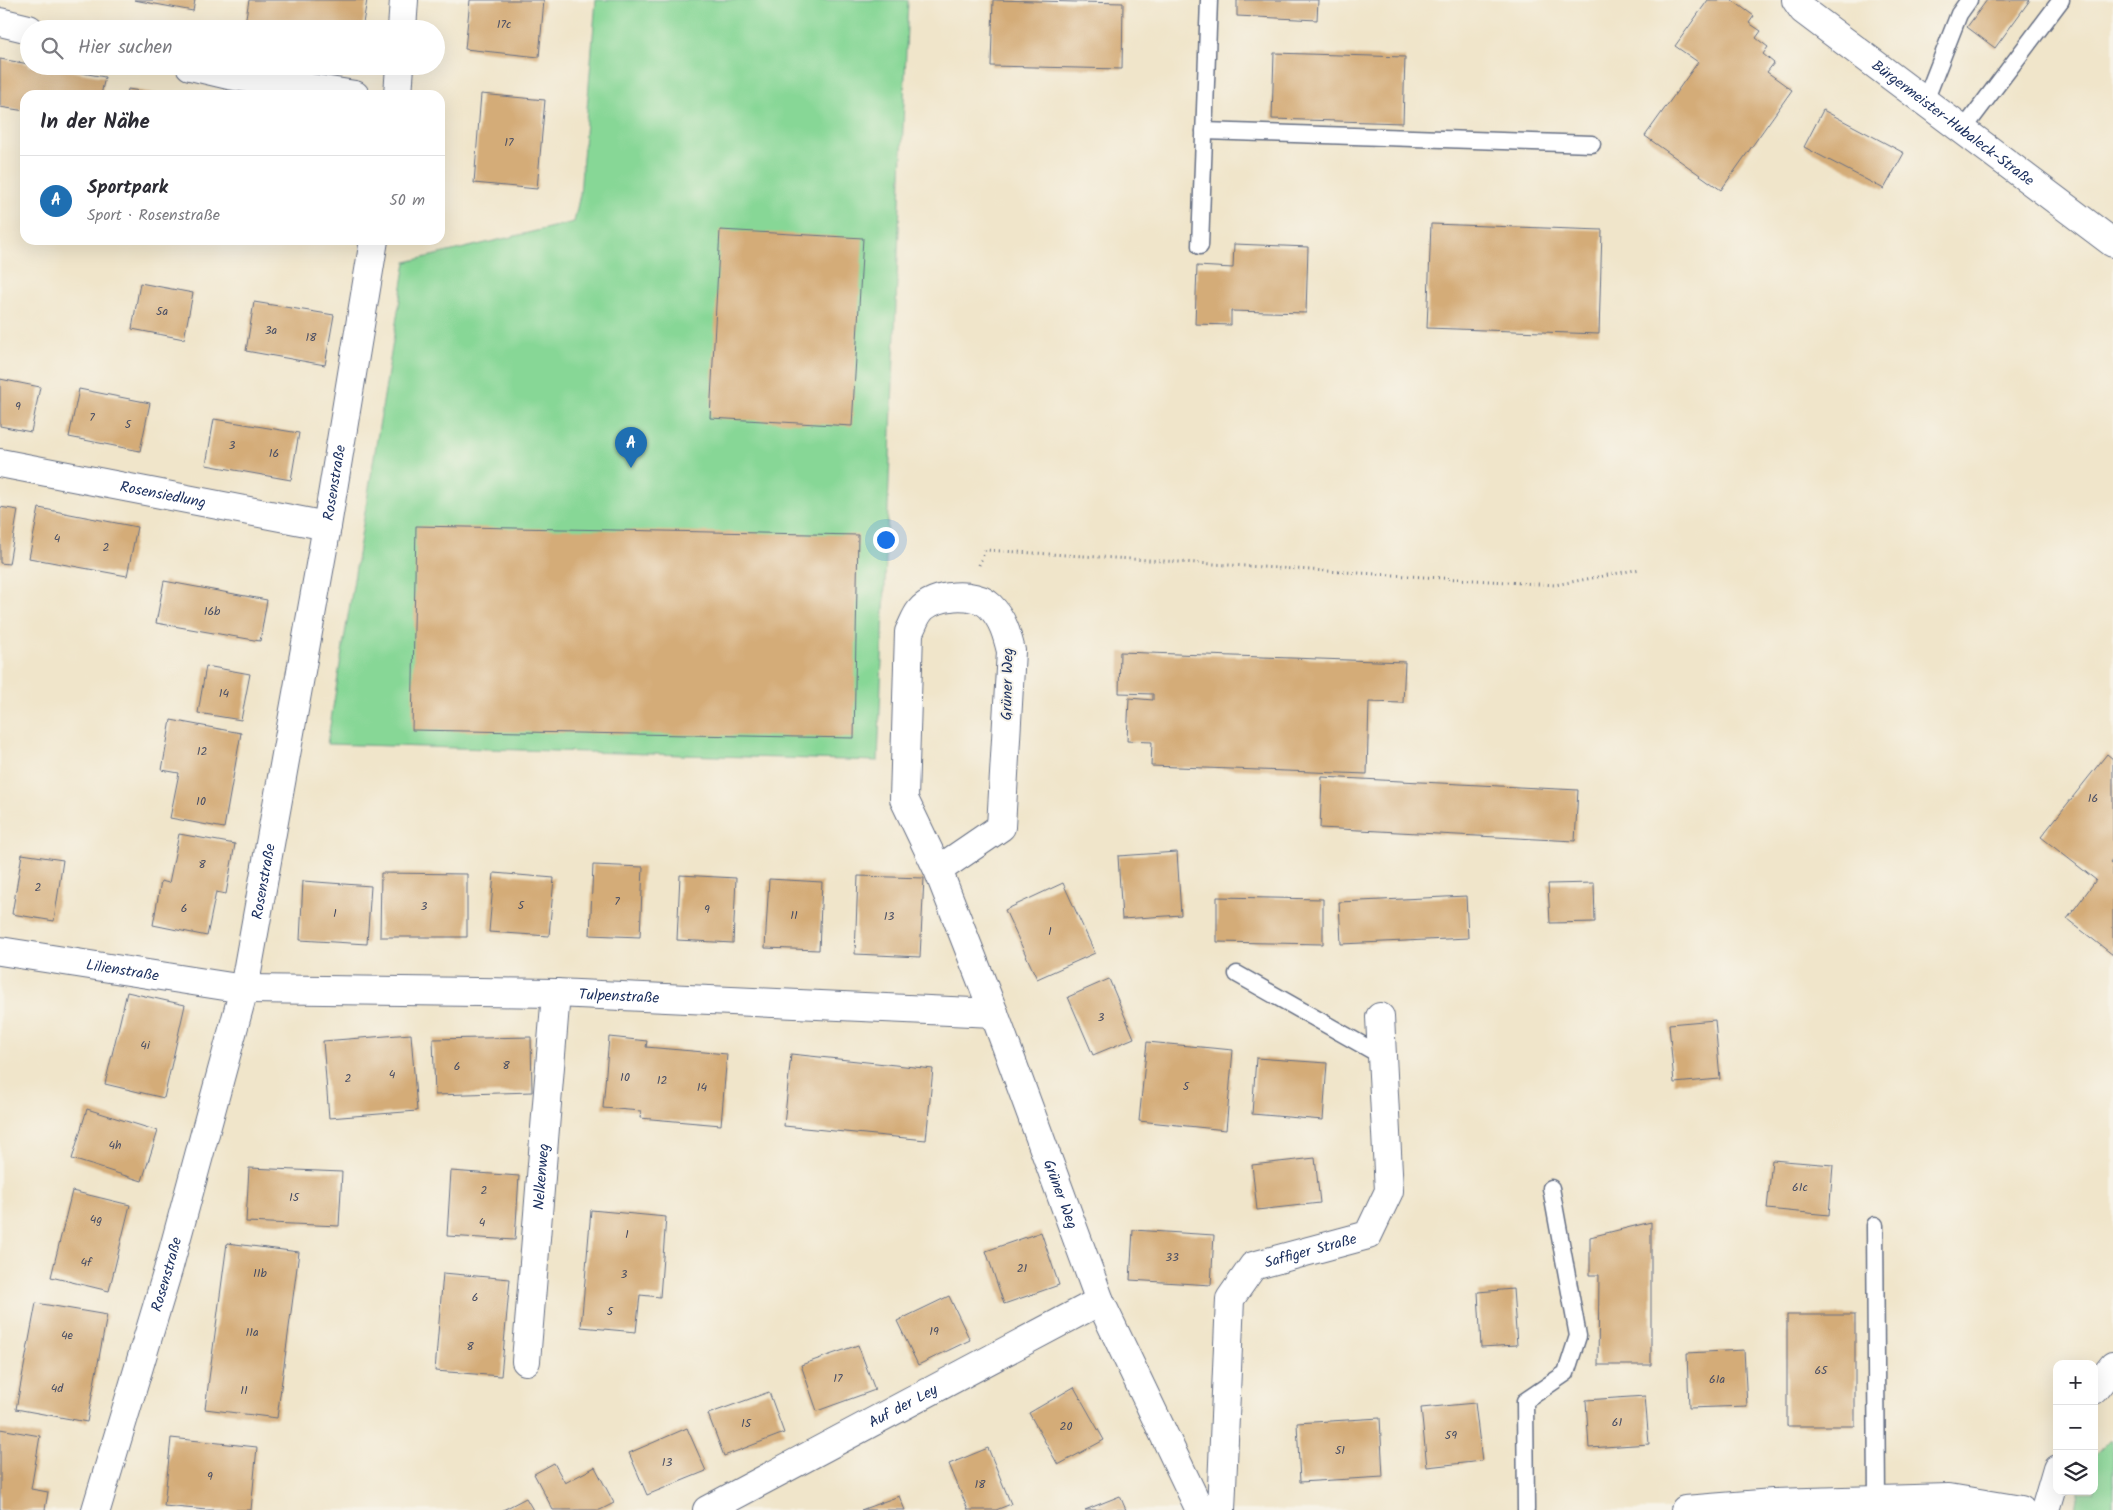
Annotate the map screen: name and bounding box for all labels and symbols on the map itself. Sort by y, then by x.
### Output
house number: 17c [497,15,511,34]
street label: Bürgermeister-Hubaleck-Straße [1866,54,2039,193]
house number: 17 [504,133,514,152]
house number: 5a [156,302,168,321]
house number: 3a [265,321,278,340]
house number: 18 [306,328,317,347]
house number: 9 [15,397,21,416]
house number: 7 [89,408,95,427]
house number: 5 [125,415,133,434]
pin: A [615,427,647,468]
house number: 3 [229,436,236,455]
street label: Rosenstraße [317,443,353,522]
house number: 16 [269,444,279,463]
street label: Rosensiedlung [118,475,208,515]
your location [873,527,899,553]
house number: 4 [54,529,61,548]
house number: 2 [103,538,110,557]
house number: 16b [204,602,221,621]
street label: Grüner Weg [995,647,1021,721]
house number: 14 [219,684,230,703]
house number: 12 [197,742,207,761]
house number: 16 [2088,789,2098,808]
house number: 10 [196,792,206,811]
street label: Rosenstraße [246,842,283,921]
house number: 8 [198,855,206,874]
house number: 2 [35,878,42,897]
house number: 7 [614,892,620,911]
house number: 5 [518,896,526,915]
house number: 3 [421,897,428,916]
house number: 6 [181,899,187,918]
house number: 9 [704,900,710,919]
house number: 1 [333,904,337,923]
house number: 11 [790,906,798,925]
house number: 13 [884,907,894,926]
house number: 1 [1048,922,1052,941]
street label: Lilienstraße [84,954,161,989]
street label: Tulpenstraße [578,983,660,1011]
house number: 3 [1098,1008,1105,1027]
house number: 4i [140,1036,151,1055]
house number: 8 [502,1056,510,1075]
house number: 6 [454,1057,460,1076]
house number: 4 [389,1065,396,1084]
house number: 10 [620,1068,630,1087]
house number: 2 [345,1069,352,1088]
house number: 12 [657,1071,667,1090]
house number: 5 [1183,1077,1191,1096]
house number: 14 [697,1078,708,1097]
house number: 4h [108,1136,122,1155]
street label: Nelkenweg [527,1143,557,1211]
street label: Grüner Weg [1036,1156,1084,1233]
house number: 61c [1792,1178,1808,1197]
house number: 2 [481,1181,488,1200]
house number: 15 [289,1188,301,1207]
house number: 4g [90,1210,102,1229]
house number: 4 [479,1213,486,1232]
house number: 1 [625,1225,629,1244]
street label: Saffiger Straße [1262,1227,1360,1275]
street label: Rosenstraße [145,1234,189,1315]
house number: 33 [1165,1248,1179,1267]
house number: 4f [80,1253,93,1272]
house number: 21 [1017,1259,1028,1278]
house number: 11b [253,1264,268,1283]
house number: 3 [621,1265,628,1284]
house number: 6 [472,1288,478,1307]
house number: 5 [607,1302,615,1321]
house number: 19 [929,1322,939,1341]
house number: 11a [245,1323,259,1342]
house number: 4e [61,1326,74,1345]
house number: 8 [466,1337,474,1356]
house number: 65 [1814,1361,1829,1380]
house number: 17 [833,1369,843,1388]
house number: 61a [1709,1370,1725,1389]
street label: Auf der Ley [865,1378,943,1435]
house number: 4d [51,1379,64,1398]
house number: 11 [240,1381,248,1400]
house number: 61 [1612,1413,1622,1432]
house number: 15 [741,1414,753,1433]
house number: 20 [1060,1417,1072,1436]
house number: 59 [1445,1426,1457,1445]
house number: 51 [1335,1441,1345,1460]
house number: 13 [662,1453,672,1472]
house number: 9 [207,1467,213,1486]
house number: 18 [975,1475,986,1494]

